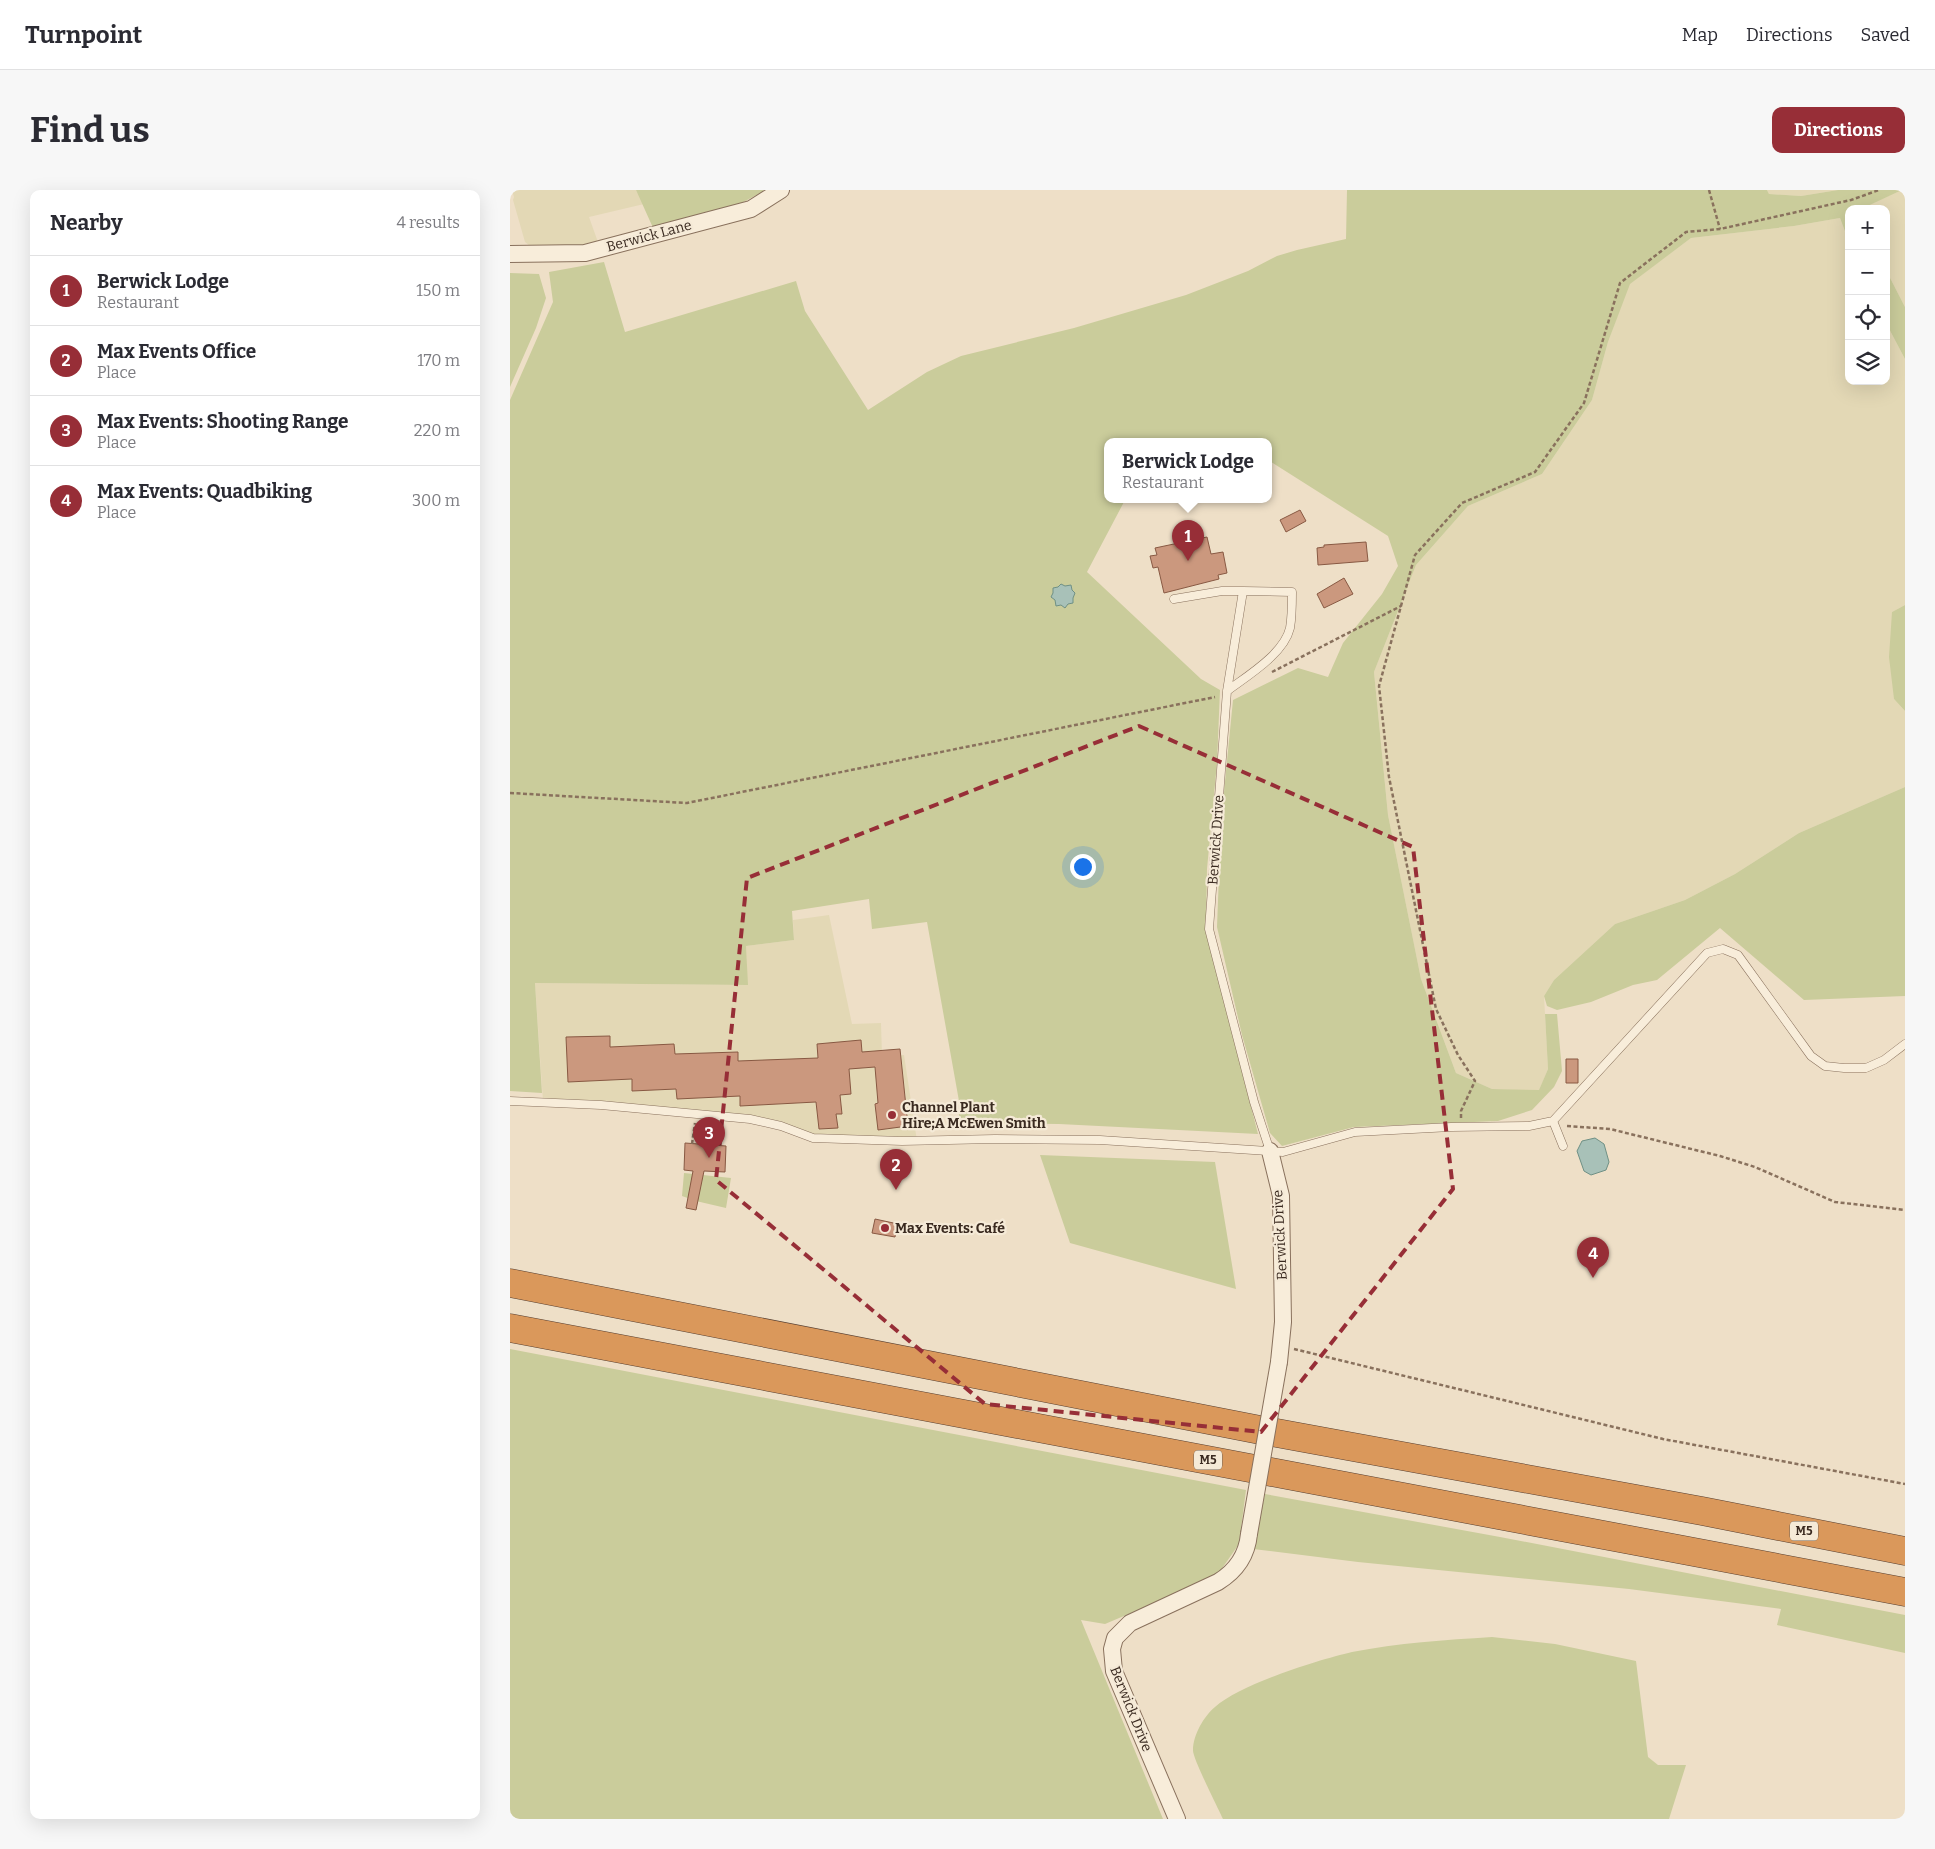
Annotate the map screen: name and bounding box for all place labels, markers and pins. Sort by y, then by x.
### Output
pin: 1 [1172,520,1204,561]
place label: Channel Plant Hire;A McEwen Smith [902,1099,1046,1132]
marker: Channel Plant Hire;A McEwen Smith [886,1109,898,1121]
pin: 3 [693,1117,725,1158]
pin: 2 [880,1149,912,1190]
place label: Max Events: Café [895,1220,1005,1237]
marker: Max Events: Café [879,1222,891,1234]
pin: 4 [1577,1237,1609,1278]

